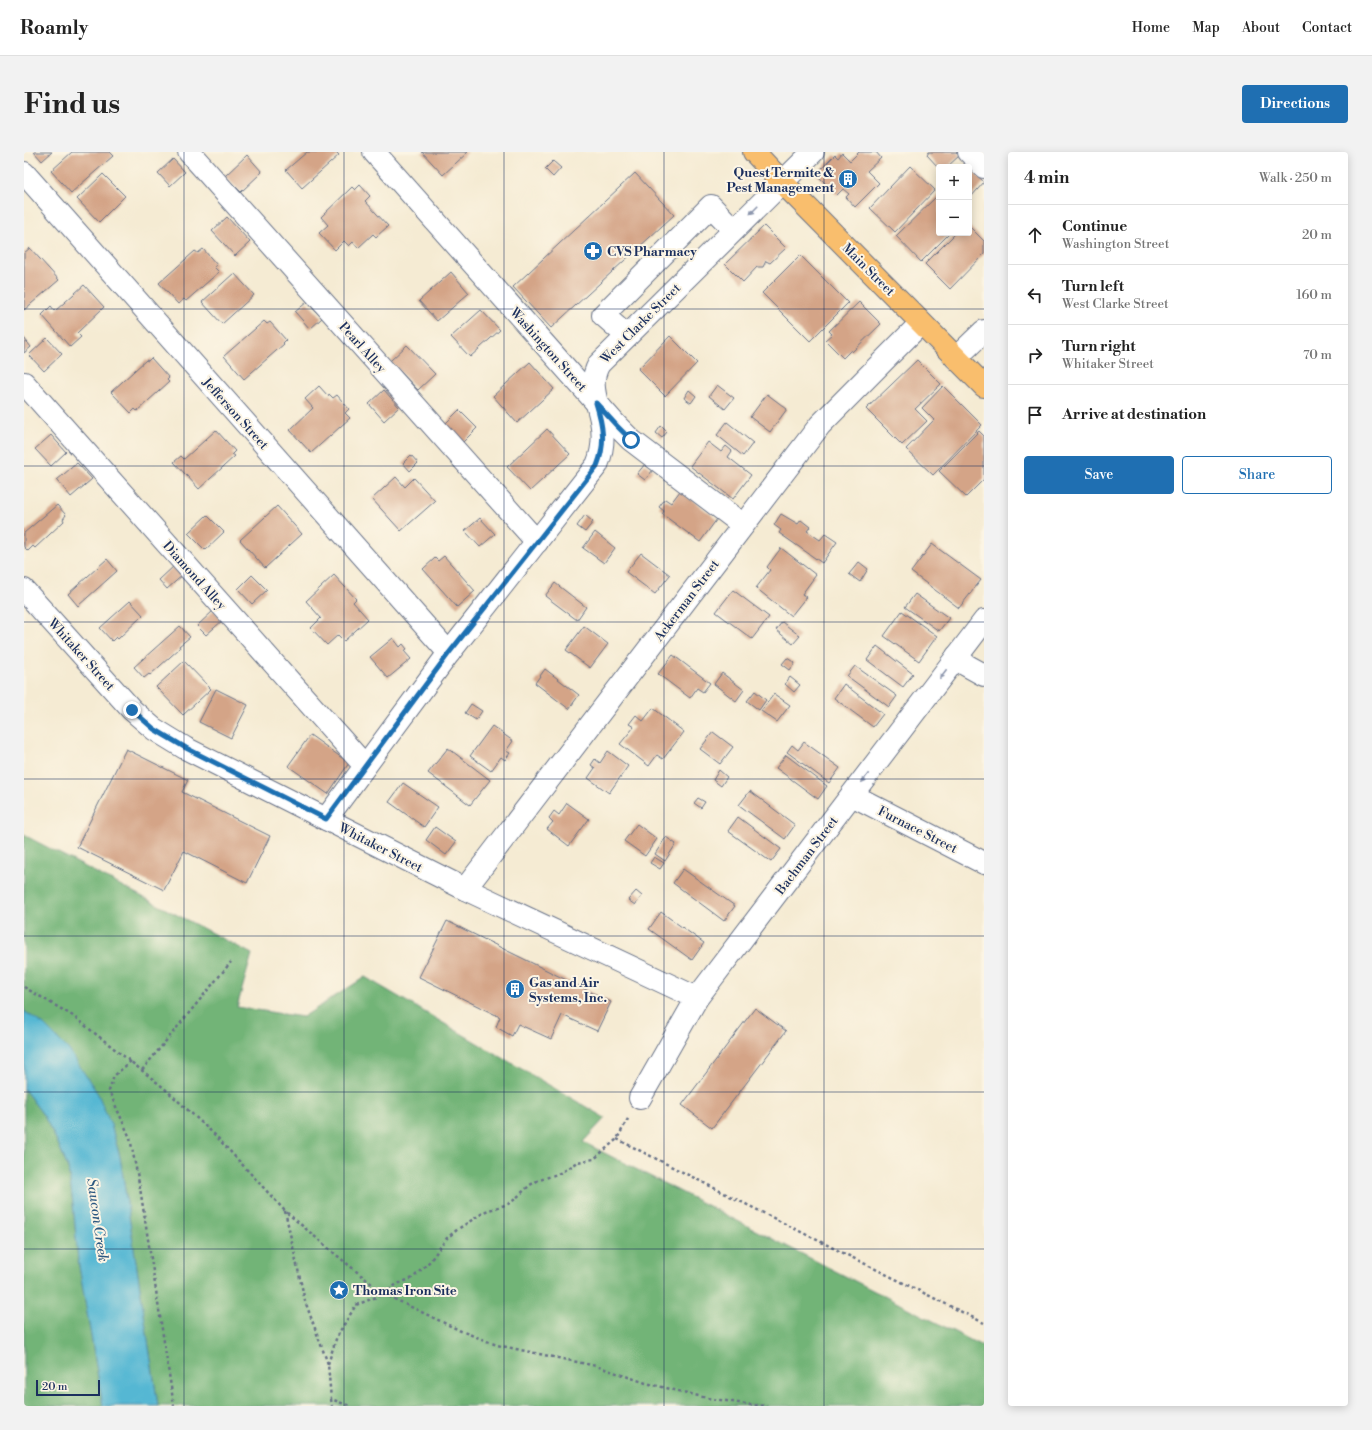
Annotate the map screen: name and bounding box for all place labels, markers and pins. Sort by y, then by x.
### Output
place label: Quest Termite & Pest Management [726,165,834,196]
building icon: Quest Termite & Pest Management [837,168,859,190]
pharmacy icon: CVS Pharmacy [582,240,604,262]
place label: CVS Pharmacy [607,244,697,260]
place label: Gas and Air Systems, Inc. [529,975,607,1006]
building icon: Gas and Air Systems, Inc. [504,978,526,1000]
place icon: Thomas Iron Site [328,1279,350,1301]
place label: Thomas Iron Site [353,1283,457,1299]

